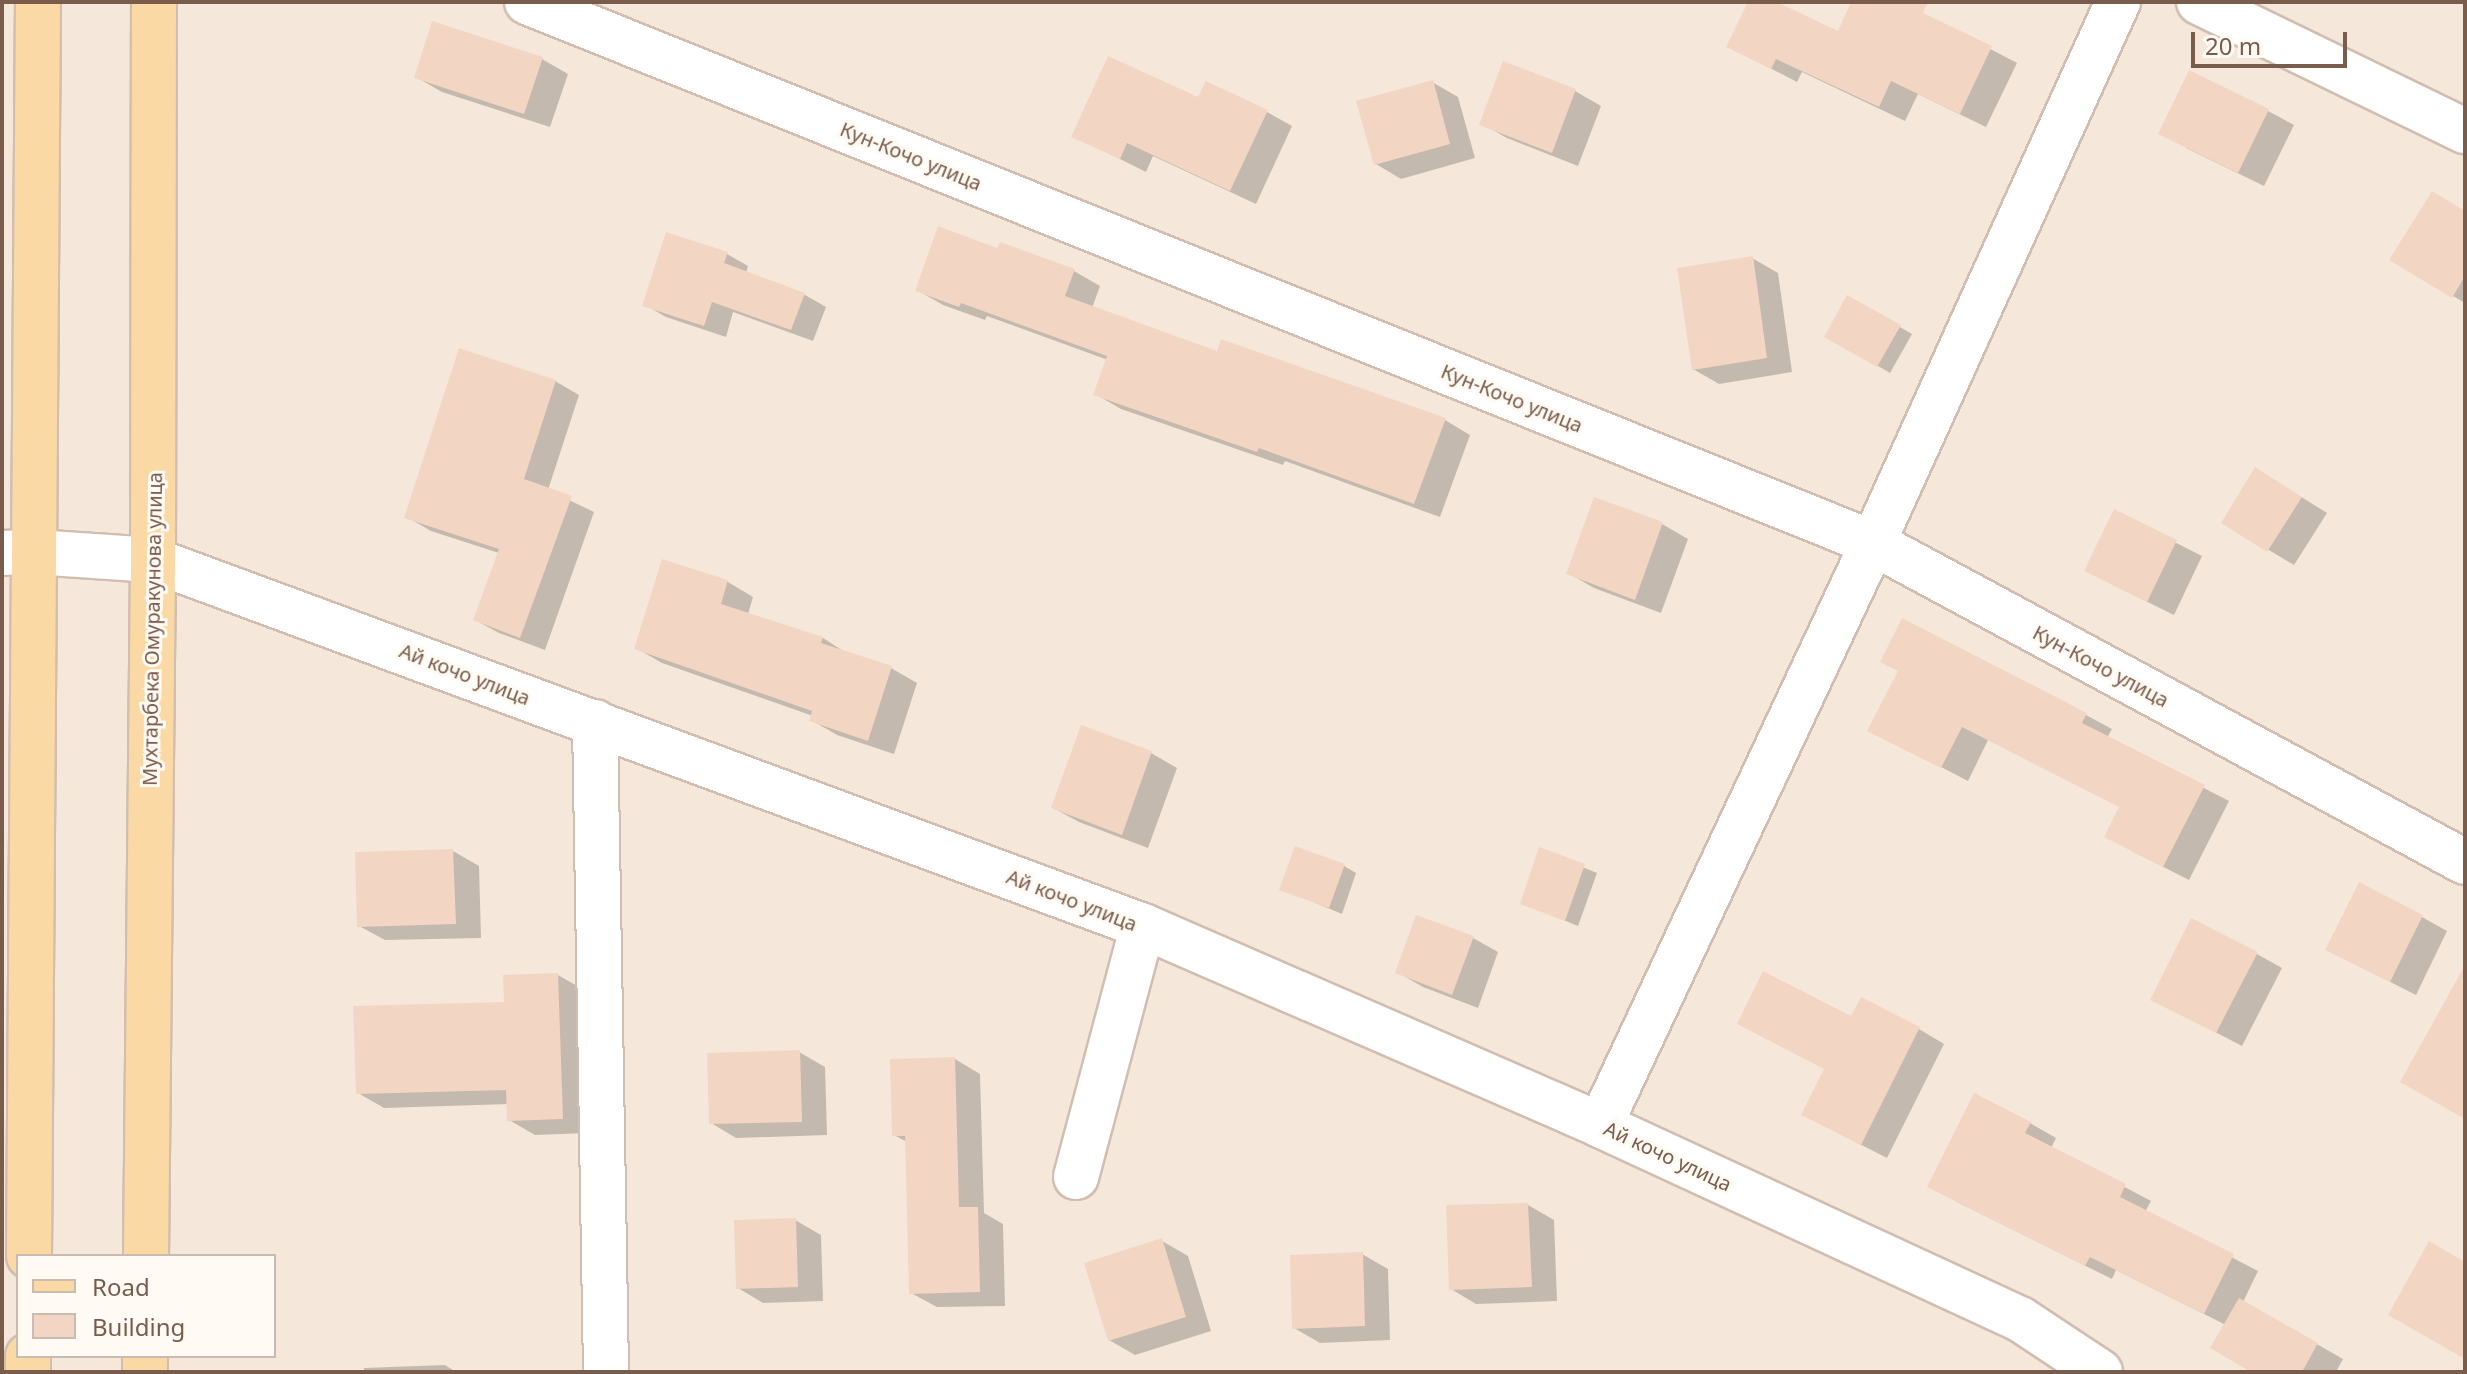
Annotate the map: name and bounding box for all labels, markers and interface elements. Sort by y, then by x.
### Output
scale bar [2195,16,2351,66]
text: 20 m [2205,29,2261,62]
street label: Кун-Кочо улица [837,117,985,195]
street label: Кун-Кочо улица [1438,359,1586,437]
street label: Мухтарбека Омуракунова улица [137,472,167,786]
street label: Кун-Кочо улица [2029,620,2173,712]
street label: Ай кочо улица [396,638,534,710]
street label: Ай кочо улица [1003,864,1141,936]
street label: Ай кочо улица [1600,1116,1736,1196]
legend [16,1254,276,1358]
text: Road [92,1270,150,1303]
text: Building [92,1310,185,1343]

